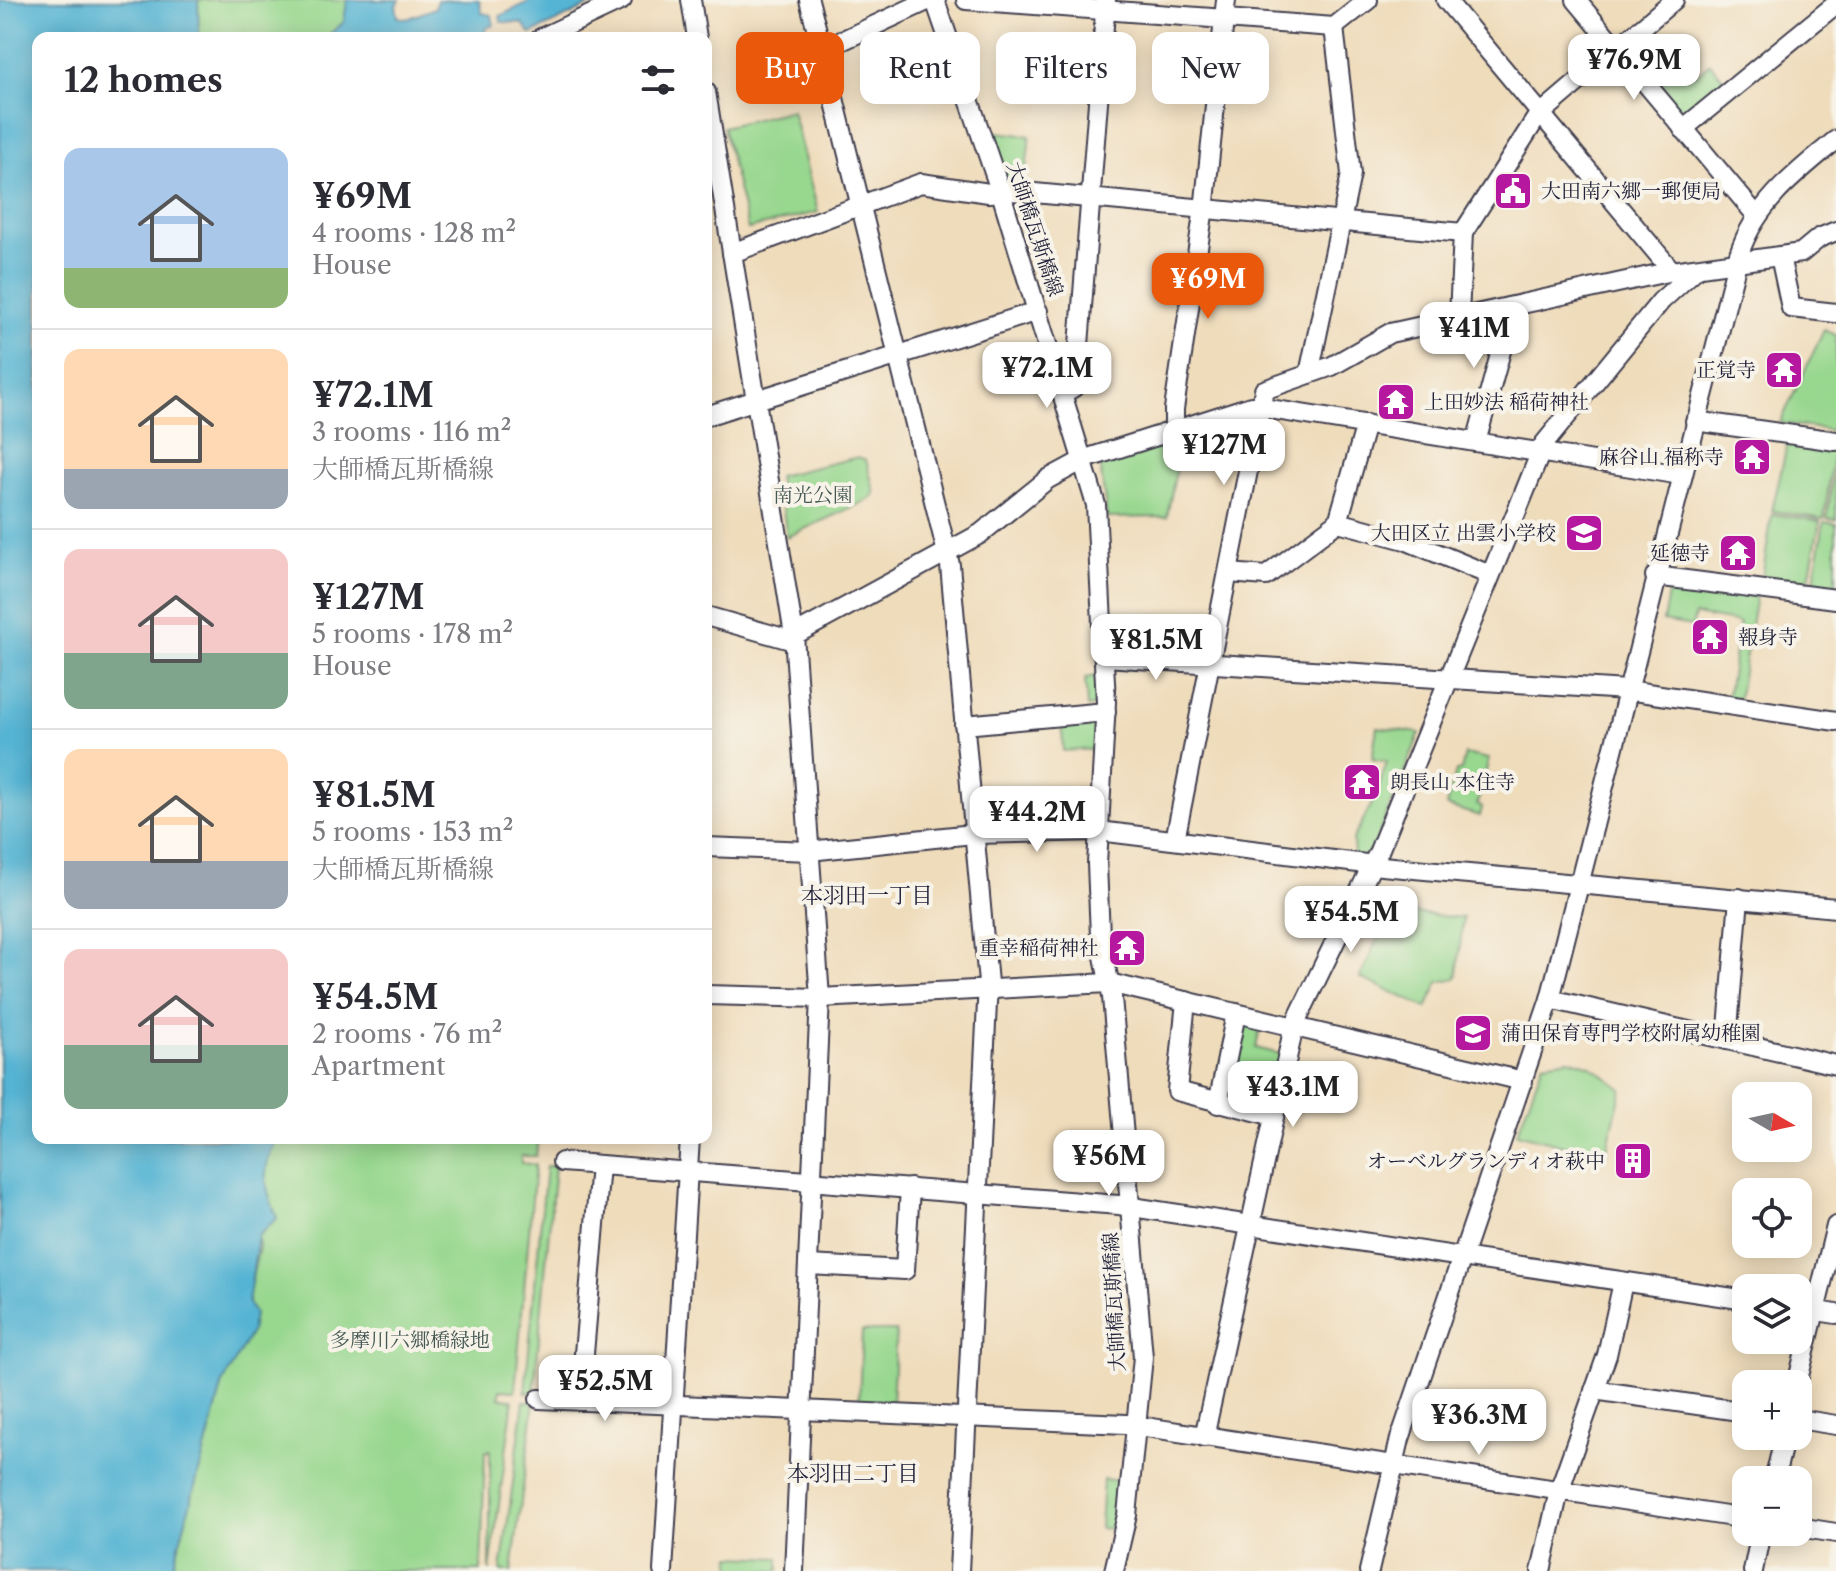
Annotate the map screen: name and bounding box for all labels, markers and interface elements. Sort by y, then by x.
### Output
chip: Buy [736,32,844,104]
chip: Rent [860,32,980,104]
chip: Filters [996,32,1136,104]
chip: New [1152,32,1269,104]
pin: ¥76.9M [1569,34,1699,102]
text: ¥76.9M [1586,44,1682,76]
icon: filters [636,58,680,102]
text: 12 homes [64,59,223,101]
street label: 大師橋瓦斯橋線 [1002,159,1068,299]
public building icon: 大田南六郷一郵便局 [1492,170,1534,212]
text: ¥69M [312,175,412,217]
place label: 大田南六郷一郵便局 [1541,179,1721,203]
icon: home [128,180,224,276]
text: 4 rooms · 128 m² [312,217,516,249]
text: House [312,249,392,281]
pin: ¥69M [1161,253,1255,321]
text: ¥69M [1170,263,1246,295]
pin: ¥41M [1427,302,1521,370]
text: ¥41M [1438,312,1510,344]
pin: ¥72.1M [982,342,1112,410]
temple icon: 正覚寺 [1763,349,1805,391]
text: ¥72.1M [1000,352,1094,384]
place label: 正覚寺 [1696,358,1756,382]
text: ¥72.1M [312,374,434,416]
icon: home [128,381,224,477]
temple icon: 上田妙法 稲荷神社 [1375,381,1417,423]
place label: 上田妙法 稲荷神社 [1424,390,1589,414]
text: 3 rooms · 116 m² [312,416,511,448]
pin: ¥127M [1168,419,1280,487]
text: ¥127M [1181,429,1267,461]
temple icon: 麻谷山 福称寺 [1731,436,1773,478]
place label: 麻谷山 福称寺 [1599,445,1724,469]
text: 大師橋瓦斯橋線 [312,453,494,485]
park label: 南光公園 [773,483,853,507]
school or university icon: 大田区立 出雲小学校 [1563,512,1605,554]
place label: 大田区立 出雲小学校 [1371,521,1556,545]
temple icon: 延徳寺 [1717,532,1759,574]
place label: 延徳寺 [1650,541,1710,565]
text: ¥127M [312,576,425,618]
icon: home [128,581,224,677]
pin: ¥81.5M [1091,614,1221,682]
temple icon: 報身寺 [1689,616,1731,658]
text: 5 rooms · 178 m² [312,618,513,650]
text: ¥81.5M [1109,624,1203,656]
place label: 報身寺 [1738,625,1798,649]
text: House [312,650,392,682]
temple icon: 朗長山 本住寺 [1341,761,1383,803]
place label: 朗長山 本住寺 [1390,770,1515,794]
text: ¥81.5M [312,774,436,816]
icon: home [128,781,224,877]
pin: ¥44.2M [972,786,1102,854]
text: ¥44.2M [988,796,1086,828]
text: 5 rooms · 153 m² [312,816,513,848]
text: 大師橋瓦斯橋線 [312,853,494,885]
district label: 本羽田一丁目 [801,882,933,909]
pin: ¥54.5M [1286,886,1416,954]
text: ¥54.5M [1303,896,1399,928]
temple icon: 重幸稲荷神社 [1106,927,1148,969]
place label: 重幸稲荷神社 [979,936,1099,960]
text: ¥54.5M [312,976,439,1018]
icon: home [128,981,224,1077]
school or university icon: 蒲田保育専門学校附属幼稚園 [1452,1012,1494,1054]
text: 2 rooms · 76 m² [312,1018,502,1050]
place label: 蒲田保育専門学校附属幼稚園 [1501,1021,1761,1045]
text: Apartment [312,1050,445,1082]
pin: ¥43.1M [1228,1061,1358,1129]
text: ¥43.1M [1246,1071,1340,1103]
north arrow [1732,1082,1812,1162]
map controls [1732,1082,1812,1546]
pin: ¥56M [1062,1130,1156,1198]
text: ¥56M [1071,1140,1147,1172]
building icon: オーベルグランディオ萩中 [1612,1140,1654,1182]
place label: オーベルグランディオ萩中 [1367,1149,1605,1173]
button: locate [1732,1178,1812,1258]
street label: 大師橋瓦斯橋線 [1098,1231,1130,1373]
button: layers [1732,1274,1812,1354]
park label: 多摩川六郷橋緑地 [330,1328,490,1352]
pin: ¥52.5M [540,1355,670,1423]
text: ¥52.5M [557,1365,653,1397]
button: + [1732,1370,1812,1450]
pin: ¥36.3M [1414,1389,1544,1457]
text: ¥36.3M [1430,1399,1528,1431]
district label: 本羽田二丁目 [787,1460,919,1487]
button: − [1732,1466,1812,1546]

